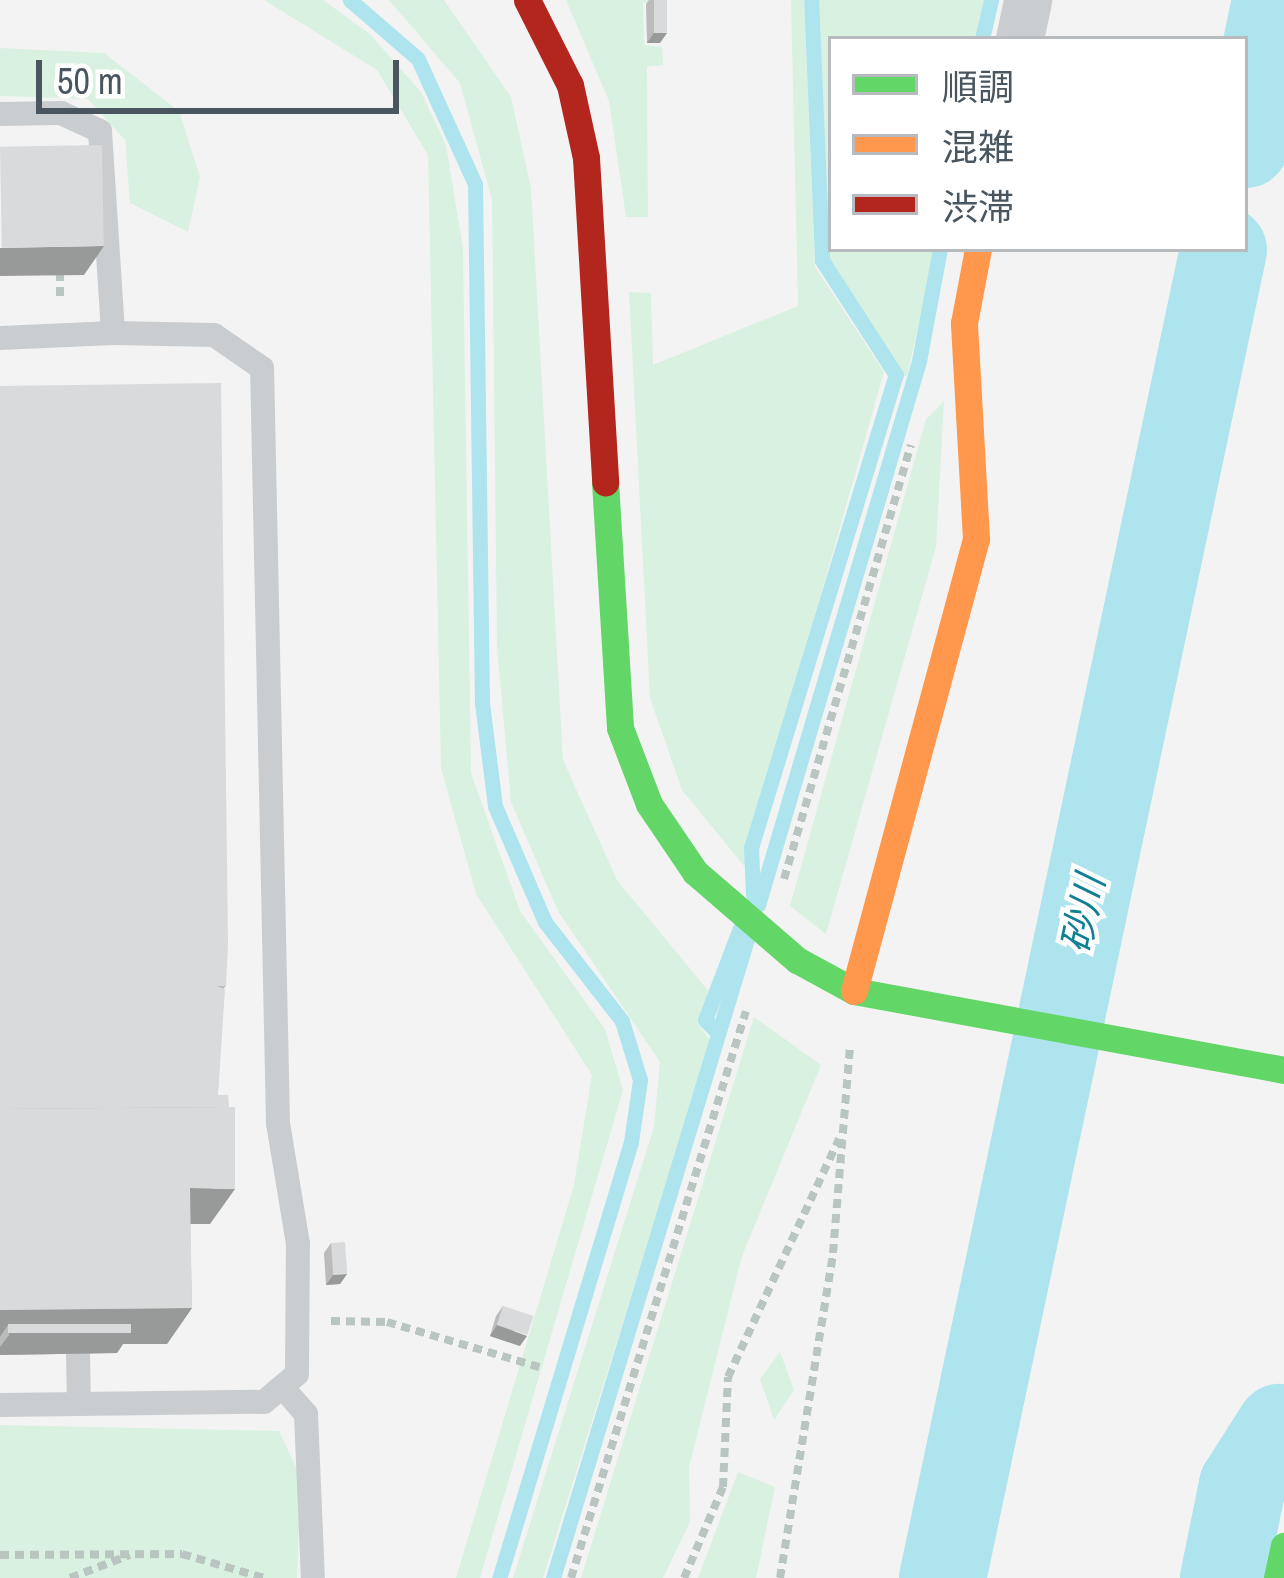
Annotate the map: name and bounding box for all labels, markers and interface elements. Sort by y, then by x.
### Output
scale bar [42,36,405,110]
legend [828,36,1248,252]
text: 50 m [57,57,123,105]
text: 順調 [942,63,1014,111]
text: 混雑 [942,123,1014,171]
text: 渋滞 [942,183,1014,231]
water label: 砂川 [1052,871,1114,957]

